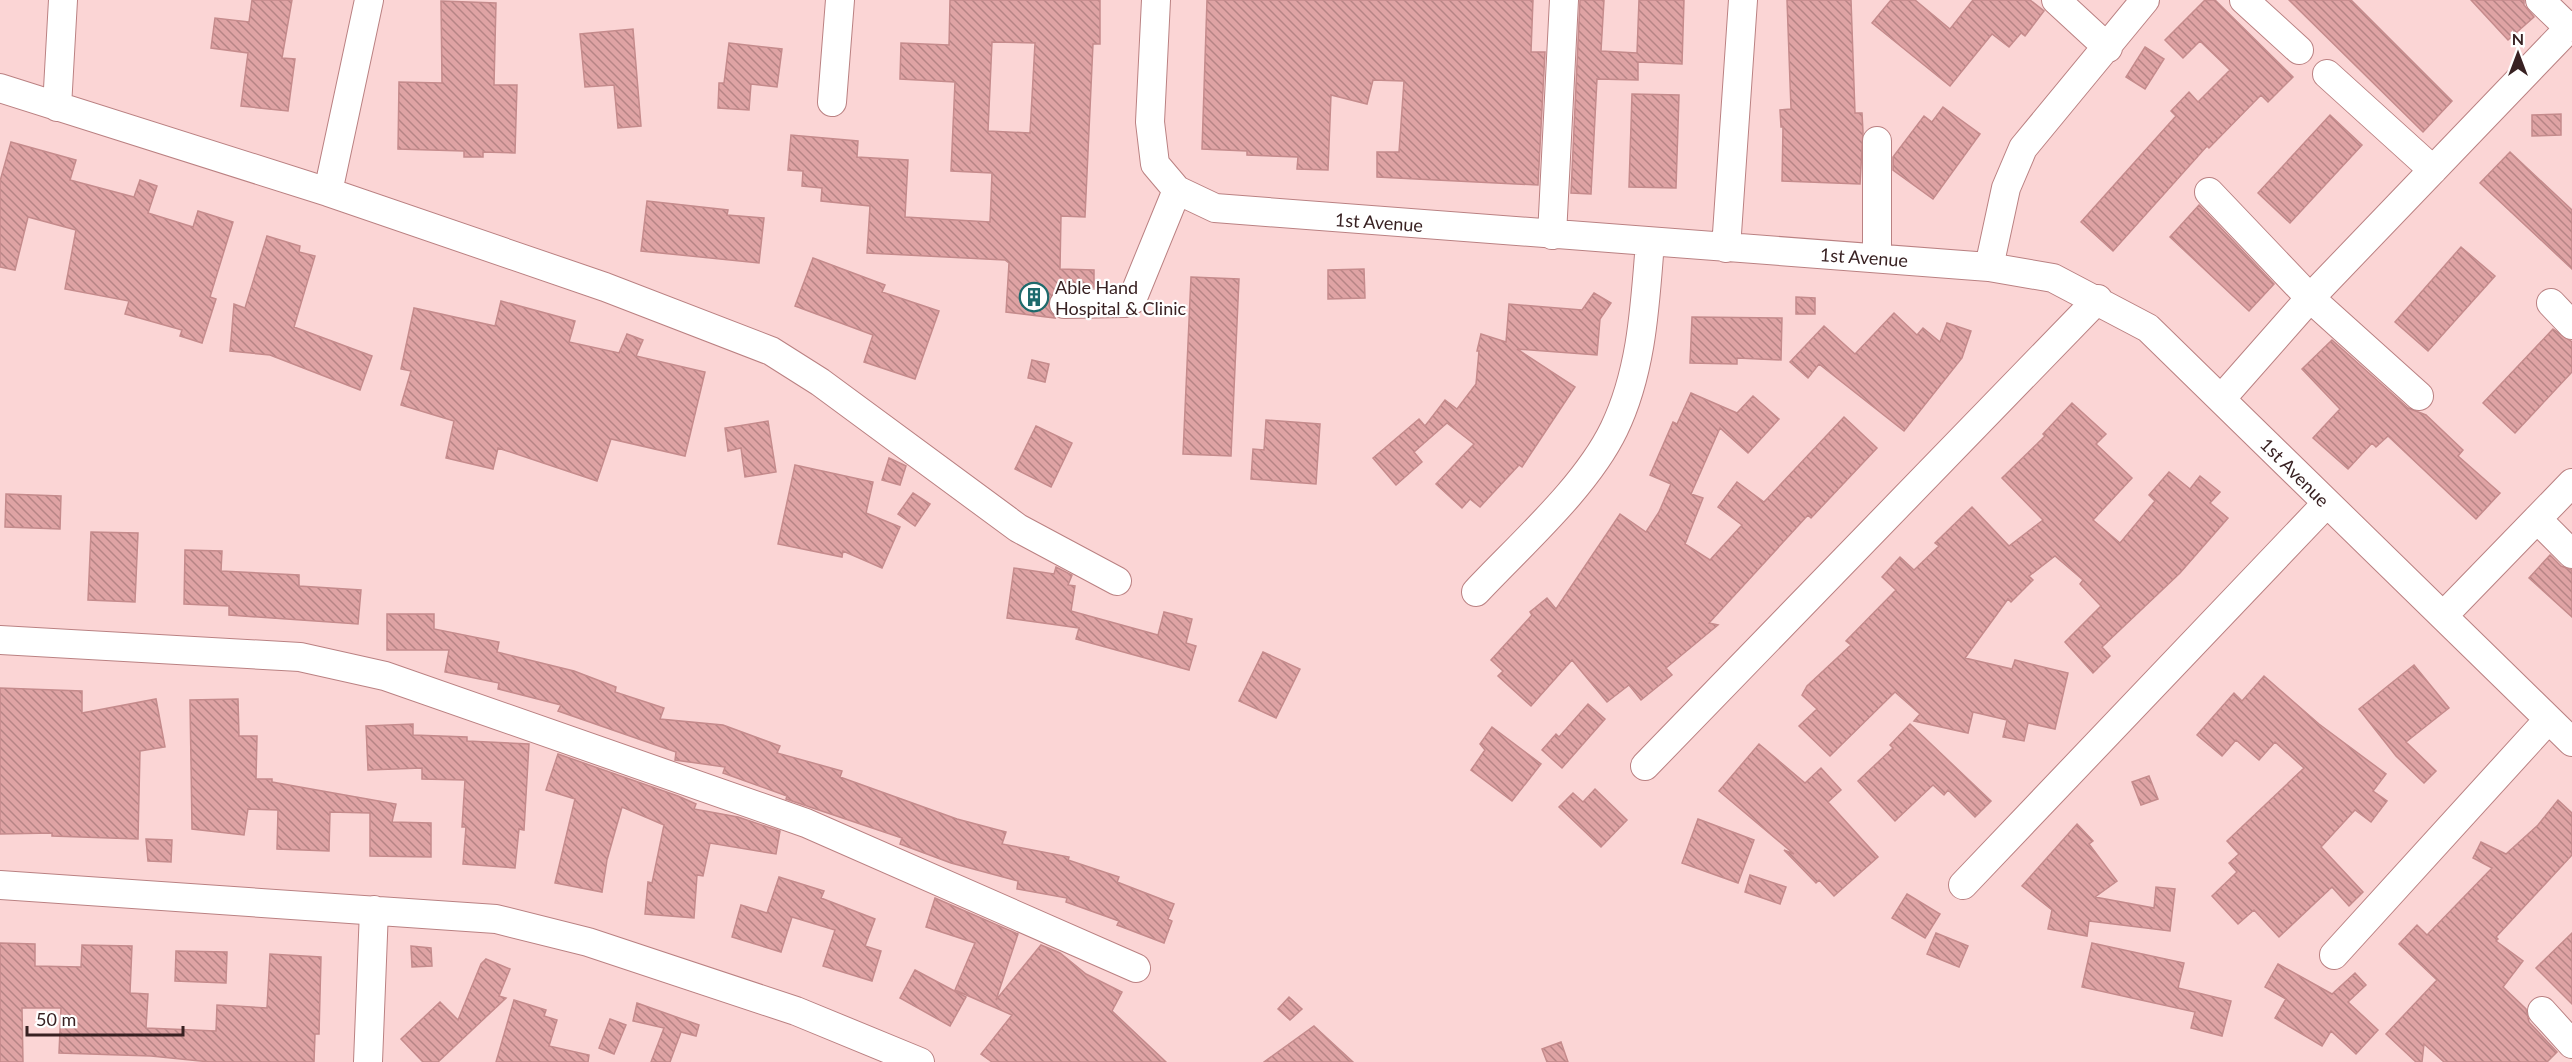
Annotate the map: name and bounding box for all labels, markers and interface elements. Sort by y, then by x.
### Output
north arrow [2488,24,2548,84]
text: N [2512,29,2524,48]
street label: 1st Avenue [1334,208,1424,236]
street label: 1st Avenue [1819,243,1909,271]
place label: Able Hand Hospital & Clinic [1055,276,1187,319]
building icon: Able Hand Hospital & Clinic [1018,281,1050,313]
street label: 1st Avenue [2256,433,2334,511]
scale bar [27,999,183,1037]
text: 50 m [36,1008,76,1030]

